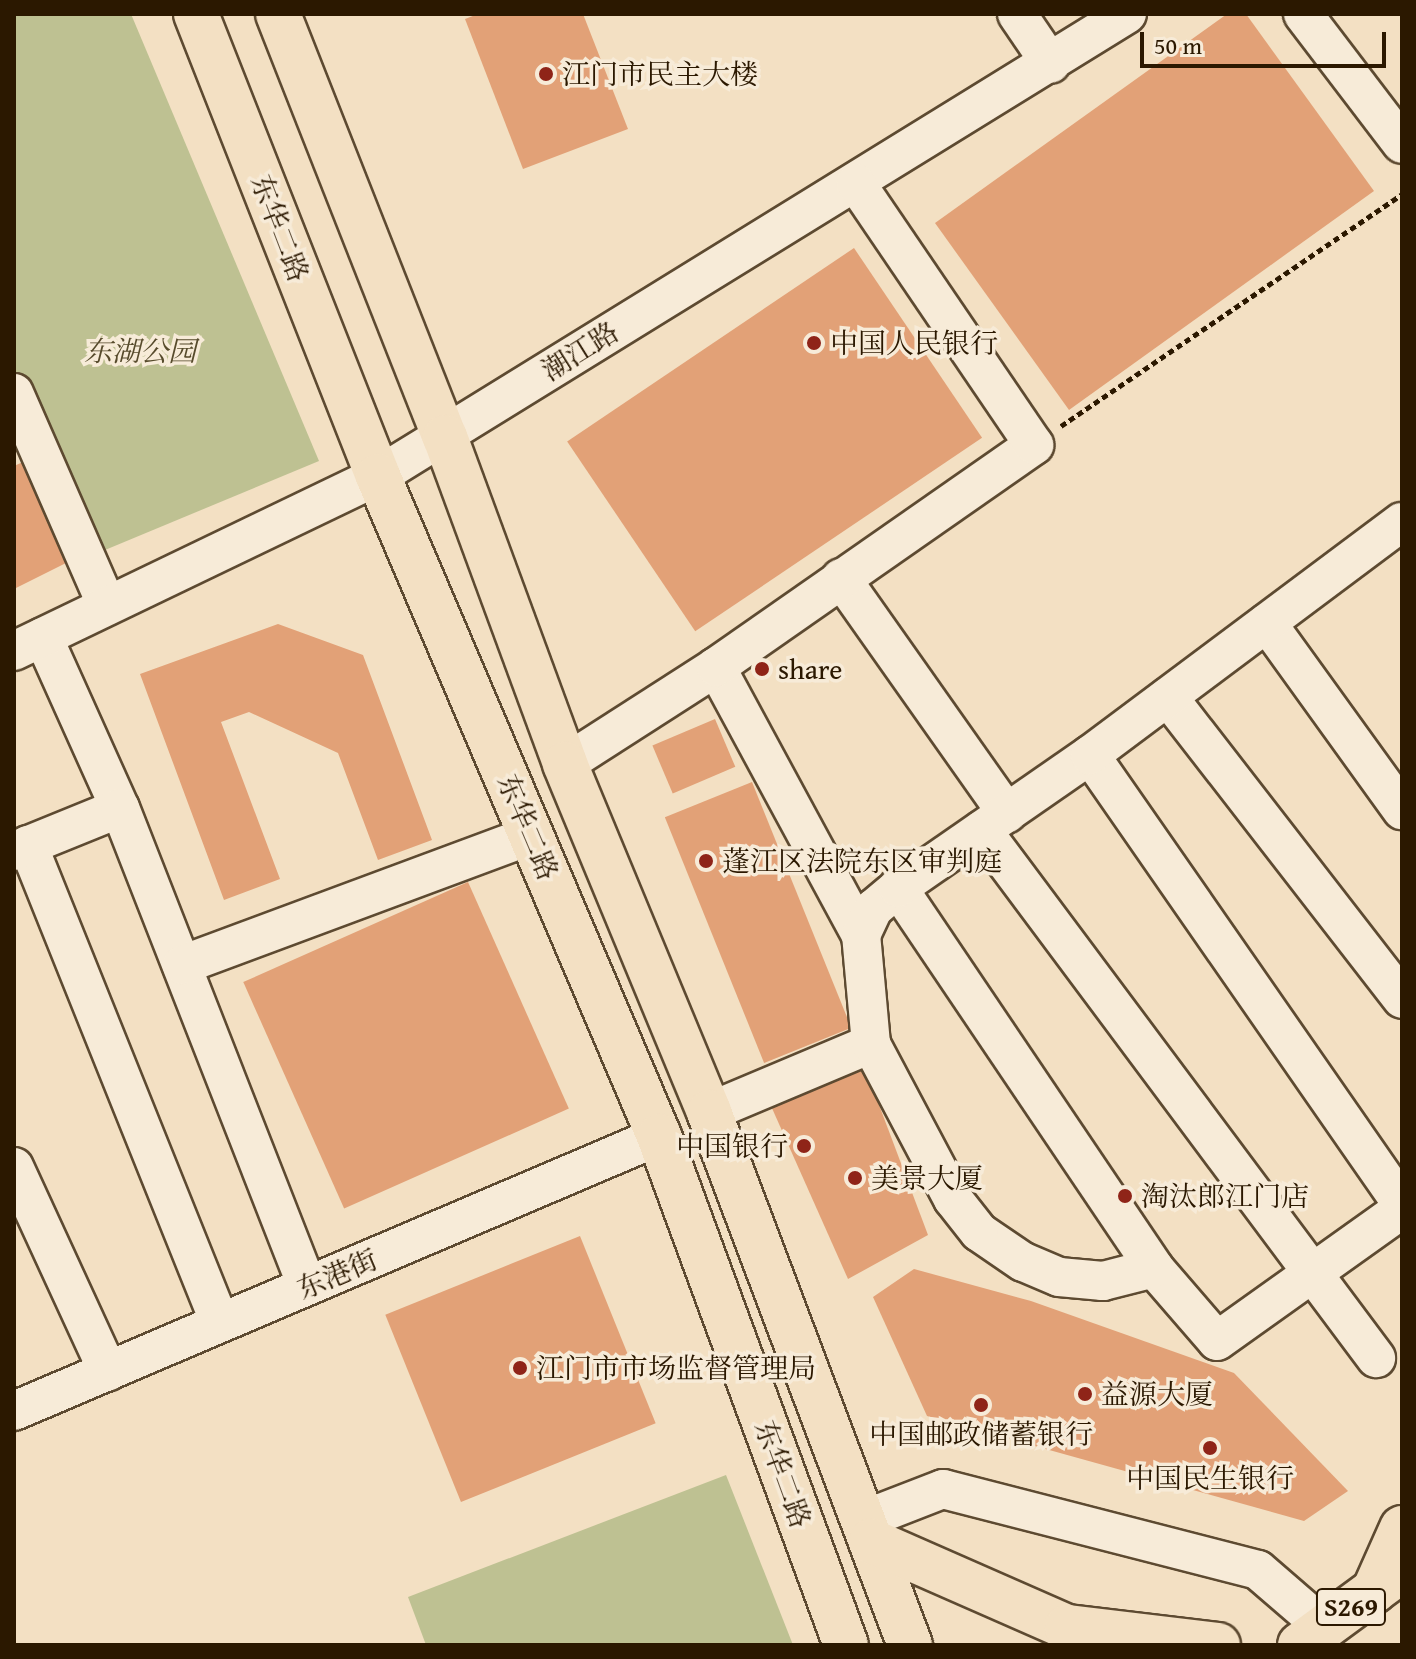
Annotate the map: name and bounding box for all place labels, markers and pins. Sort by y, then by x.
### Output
place label: 江门市民主大楼 [562,57,758,91]
marker: 江门市民主大楼 [537,65,555,83]
place label: 中国人民银行 [830,326,998,360]
marker: 中国人民银行 [805,334,823,352]
place label: share [778,652,842,686]
marker: share [753,660,771,678]
place label: 蓬江区法院东区审判庭 [722,844,1002,878]
marker: 蓬江区法院东区审判庭 [697,852,715,870]
place label: 中国银行 [676,1129,788,1163]
marker: 中国银行 [795,1137,813,1155]
place label: 美景大厦 [871,1161,983,1195]
marker: 美景大厦 [846,1169,864,1187]
place label: 淘汰郎江门店 [1141,1179,1309,1213]
marker: 淘汰郎江门店 [1116,1187,1134,1205]
place label: 江门市市场监督管理局 [536,1351,816,1385]
marker: 江门市市场监督管理局 [511,1359,529,1377]
place label: 益源大厦 [1101,1377,1213,1411]
marker: 益源大厦 [1076,1385,1094,1403]
marker: 中国邮政储蓄银行 [972,1396,990,1414]
place label: 中国邮政储蓄银行 [869,1417,1093,1451]
marker: 中国民生银行 [1201,1439,1219,1457]
place label: 中国民生银行 [1126,1461,1294,1495]

